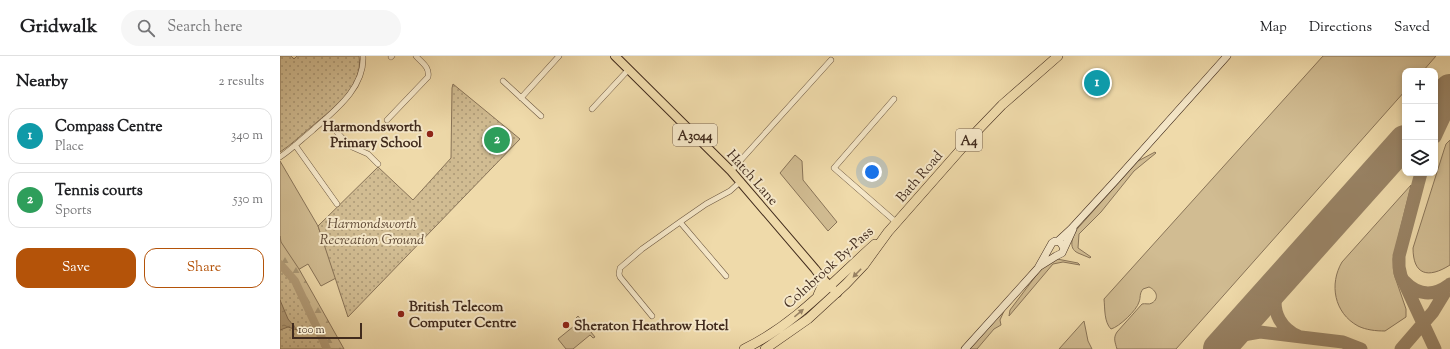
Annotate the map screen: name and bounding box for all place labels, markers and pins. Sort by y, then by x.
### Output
pin: 1 [1084,68,1110,98]
place label: Harmondsworth Primary School [323,118,423,154]
pin: 2 [484,125,510,155]
marker: Harmondsworth Primary School [425,129,435,139]
place label: British Telecom Computer Centre [409,298,517,334]
marker: British Telecom Computer Centre [396,309,406,319]
place label: Sheraton Heathrow Hotel [574,317,729,337]
marker: Sheraton Heathrow Hotel [561,320,571,330]

